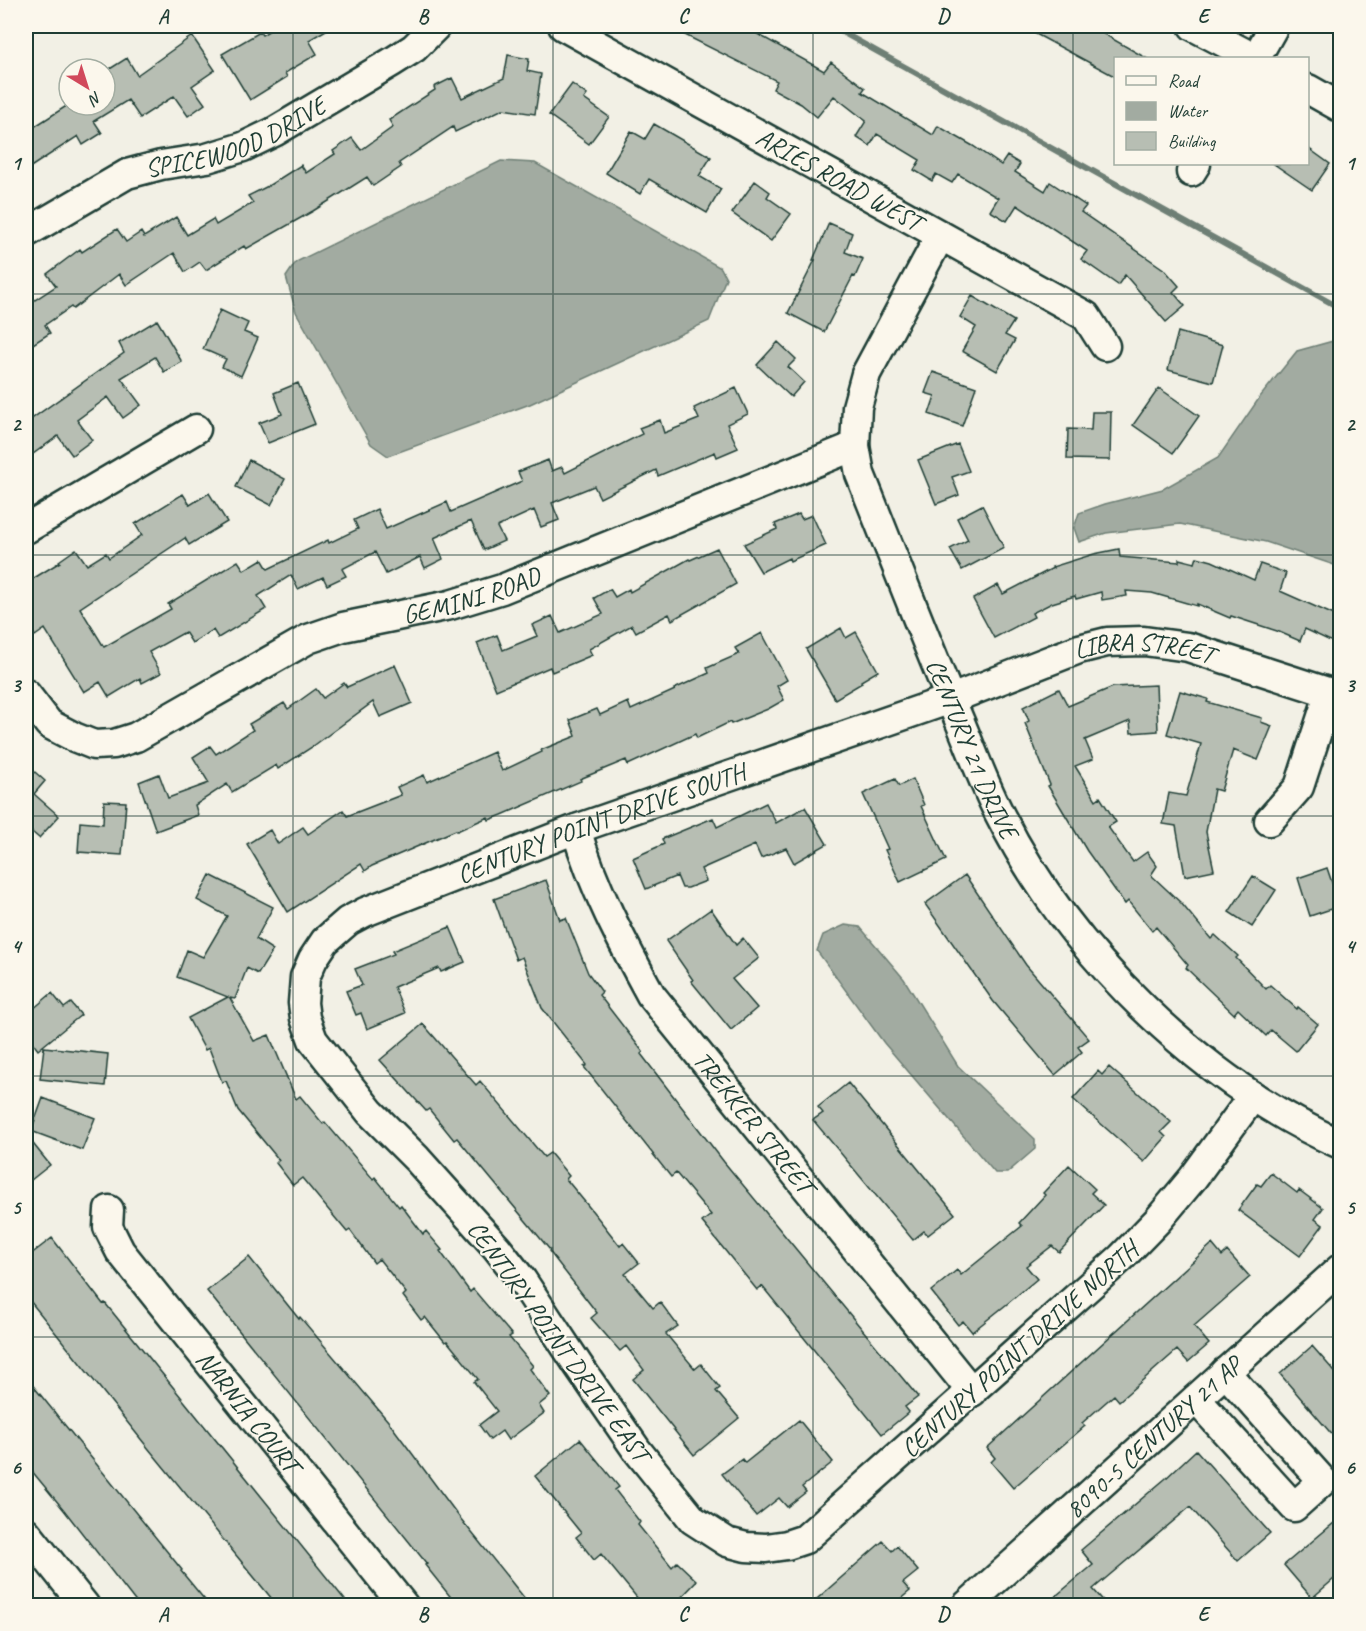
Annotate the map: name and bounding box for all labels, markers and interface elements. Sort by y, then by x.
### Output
text: A [158,4,170,29]
text: B [418,4,430,29]
text: C [678,4,690,29]
text: D [937,4,951,29]
text: E [1198,4,1212,29]
north arrow [57,57,117,117]
legend [1114,57,1309,165]
text: Road [1168,70,1201,92]
text: N [83,87,106,111]
street label: SPICEWOOD DRIVE [141,87,335,186]
text: Water [1168,100,1209,122]
street label: ARIES ROAD WEST [750,121,932,241]
text: Building [1168,130,1217,152]
text: 1 [12,151,23,176]
text: 1 [1346,151,1357,176]
text: 2 [12,412,23,437]
text: 2 [1346,412,1357,437]
street label: GEMINI ROAD [400,559,547,631]
street label: LIBRA STREET [1071,624,1223,673]
street label: CENTURY 21 DRIVE [918,654,1027,848]
text: 3 [12,673,23,698]
text: 3 [1346,673,1357,698]
street label: CENTURY POINT DRIVE SOUTH [452,754,754,891]
text: 4 [12,934,24,959]
text: 4 [1346,934,1358,959]
street label: TREKKER STREET [686,1044,826,1206]
text: 5 [12,1195,23,1220]
text: 5 [1346,1195,1357,1220]
street label: CENTURY POINT DRIVE EAST [460,1214,660,1473]
street label: CENTURY POINT DRIVE NORTH [894,1231,1148,1465]
street label: NARNIA COURT [189,1344,311,1485]
street label: 8090-5 CENTURY 21 AP [1058,1347,1252,1526]
text: 6 [11,1455,22,1480]
text: 6 [1345,1455,1356,1480]
text: A [158,1602,170,1627]
text: B [418,1602,430,1627]
text: C [678,1602,690,1627]
text: D [937,1602,951,1627]
text: E [1198,1602,1212,1627]

